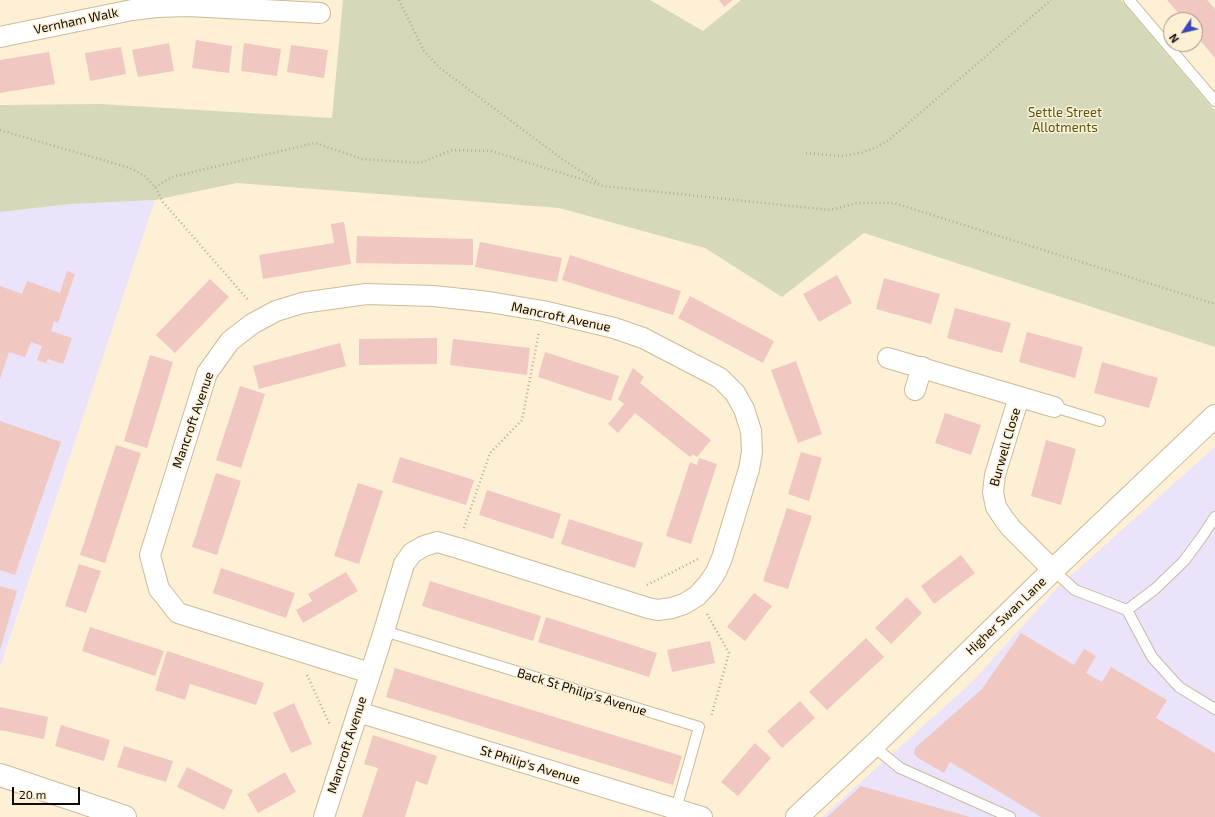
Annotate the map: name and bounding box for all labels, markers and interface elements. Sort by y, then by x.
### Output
street label: Vernham Walk [32,4,120,38]
north arrow [1163,12,1203,52]
text: N [1166,32,1181,46]
park label: Settle Street Allotments [1028,105,1102,136]
street label: Mancroft Avenue [510,299,612,335]
street label: Mancroft Avenue [169,370,217,470]
street label: Burwell Close [986,406,1024,488]
street label: Higher Swan Lane [963,574,1049,658]
street label: Back St Philip's Avenue [515,665,649,719]
street label: Mancroft Avenue [324,694,370,796]
street label: St Philip's Avenue [478,742,582,788]
scale bar [14,779,82,805]
text: 20 m [19,787,46,801]

